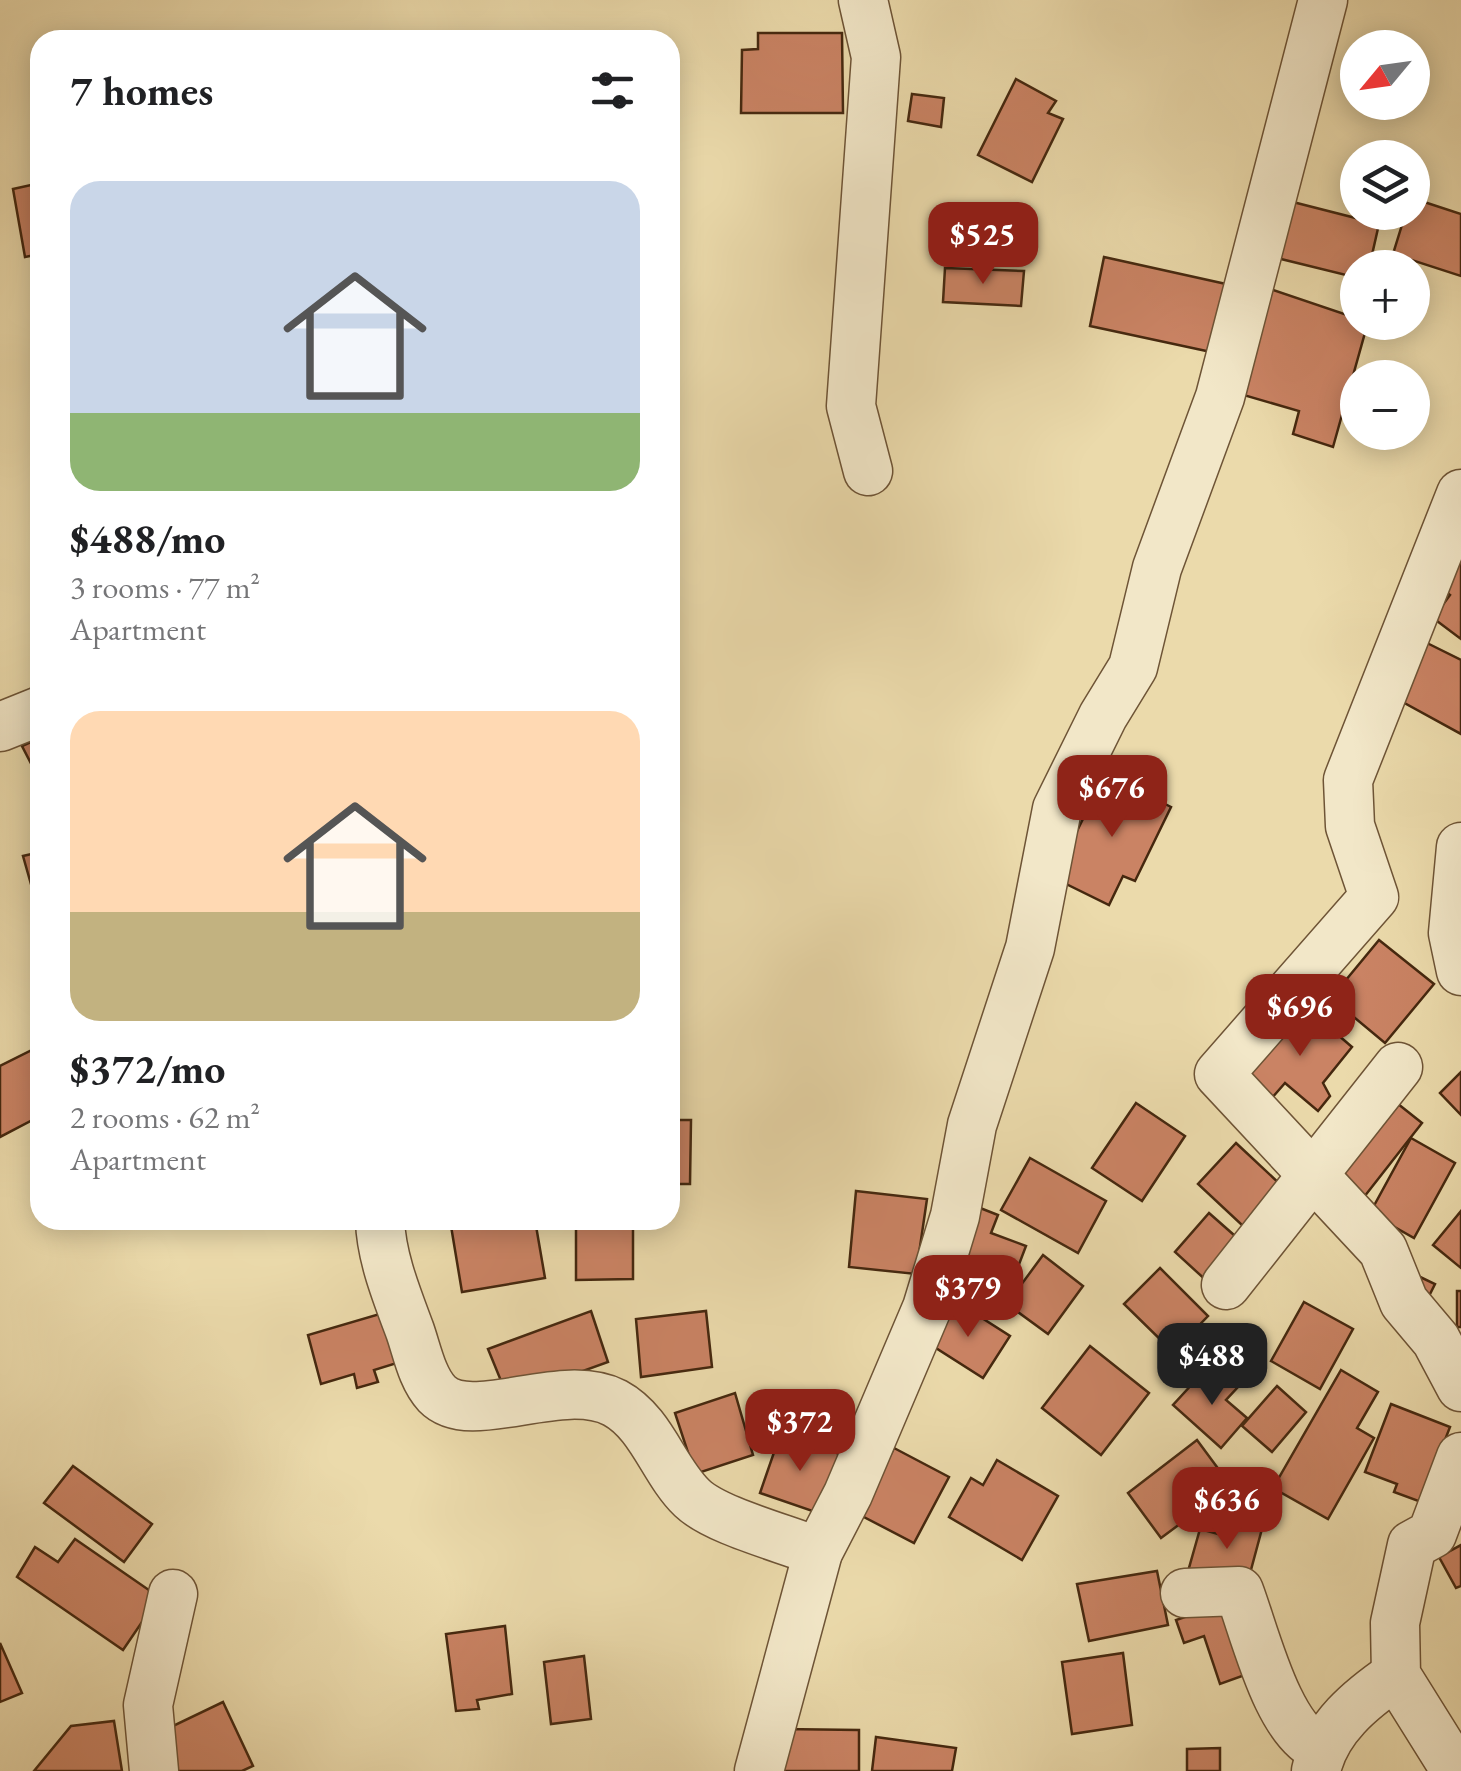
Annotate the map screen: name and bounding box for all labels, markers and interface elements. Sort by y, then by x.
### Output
north arrow [1340,30,1430,120]
map controls [1340,30,1430,450]
text: 7 homes [70,63,213,118]
icon: filters [585,63,640,118]
button: layers [1340,140,1430,230]
pin: $525 [924,202,1042,287]
text: $525 [950,213,1016,255]
icon: home [265,246,445,426]
button: + [1340,250,1430,340]
button: − [1340,360,1430,450]
text: $488/mo [70,511,226,566]
text: 3 rooms · 77 m² [70,566,260,608]
text: Apartment [70,608,206,650]
pin: $676 [1053,755,1171,840]
text: $676 [1079,766,1145,808]
icon: home [265,776,445,956]
pin: $696 [1241,974,1359,1059]
text: $696 [1267,985,1333,1027]
text: $372/mo [70,1041,226,1096]
text: 2 rooms · 62 m² [70,1096,260,1138]
text: Apartment [70,1138,206,1180]
pin: $379 [909,1255,1027,1340]
text: $379 [935,1266,1001,1308]
pin: $488 [1153,1323,1271,1408]
text: $488 [1179,1334,1245,1376]
pin: $372 [741,1389,859,1474]
text: $372 [767,1400,833,1442]
pin: $636 [1168,1467,1286,1552]
text: $636 [1194,1478,1260,1520]

